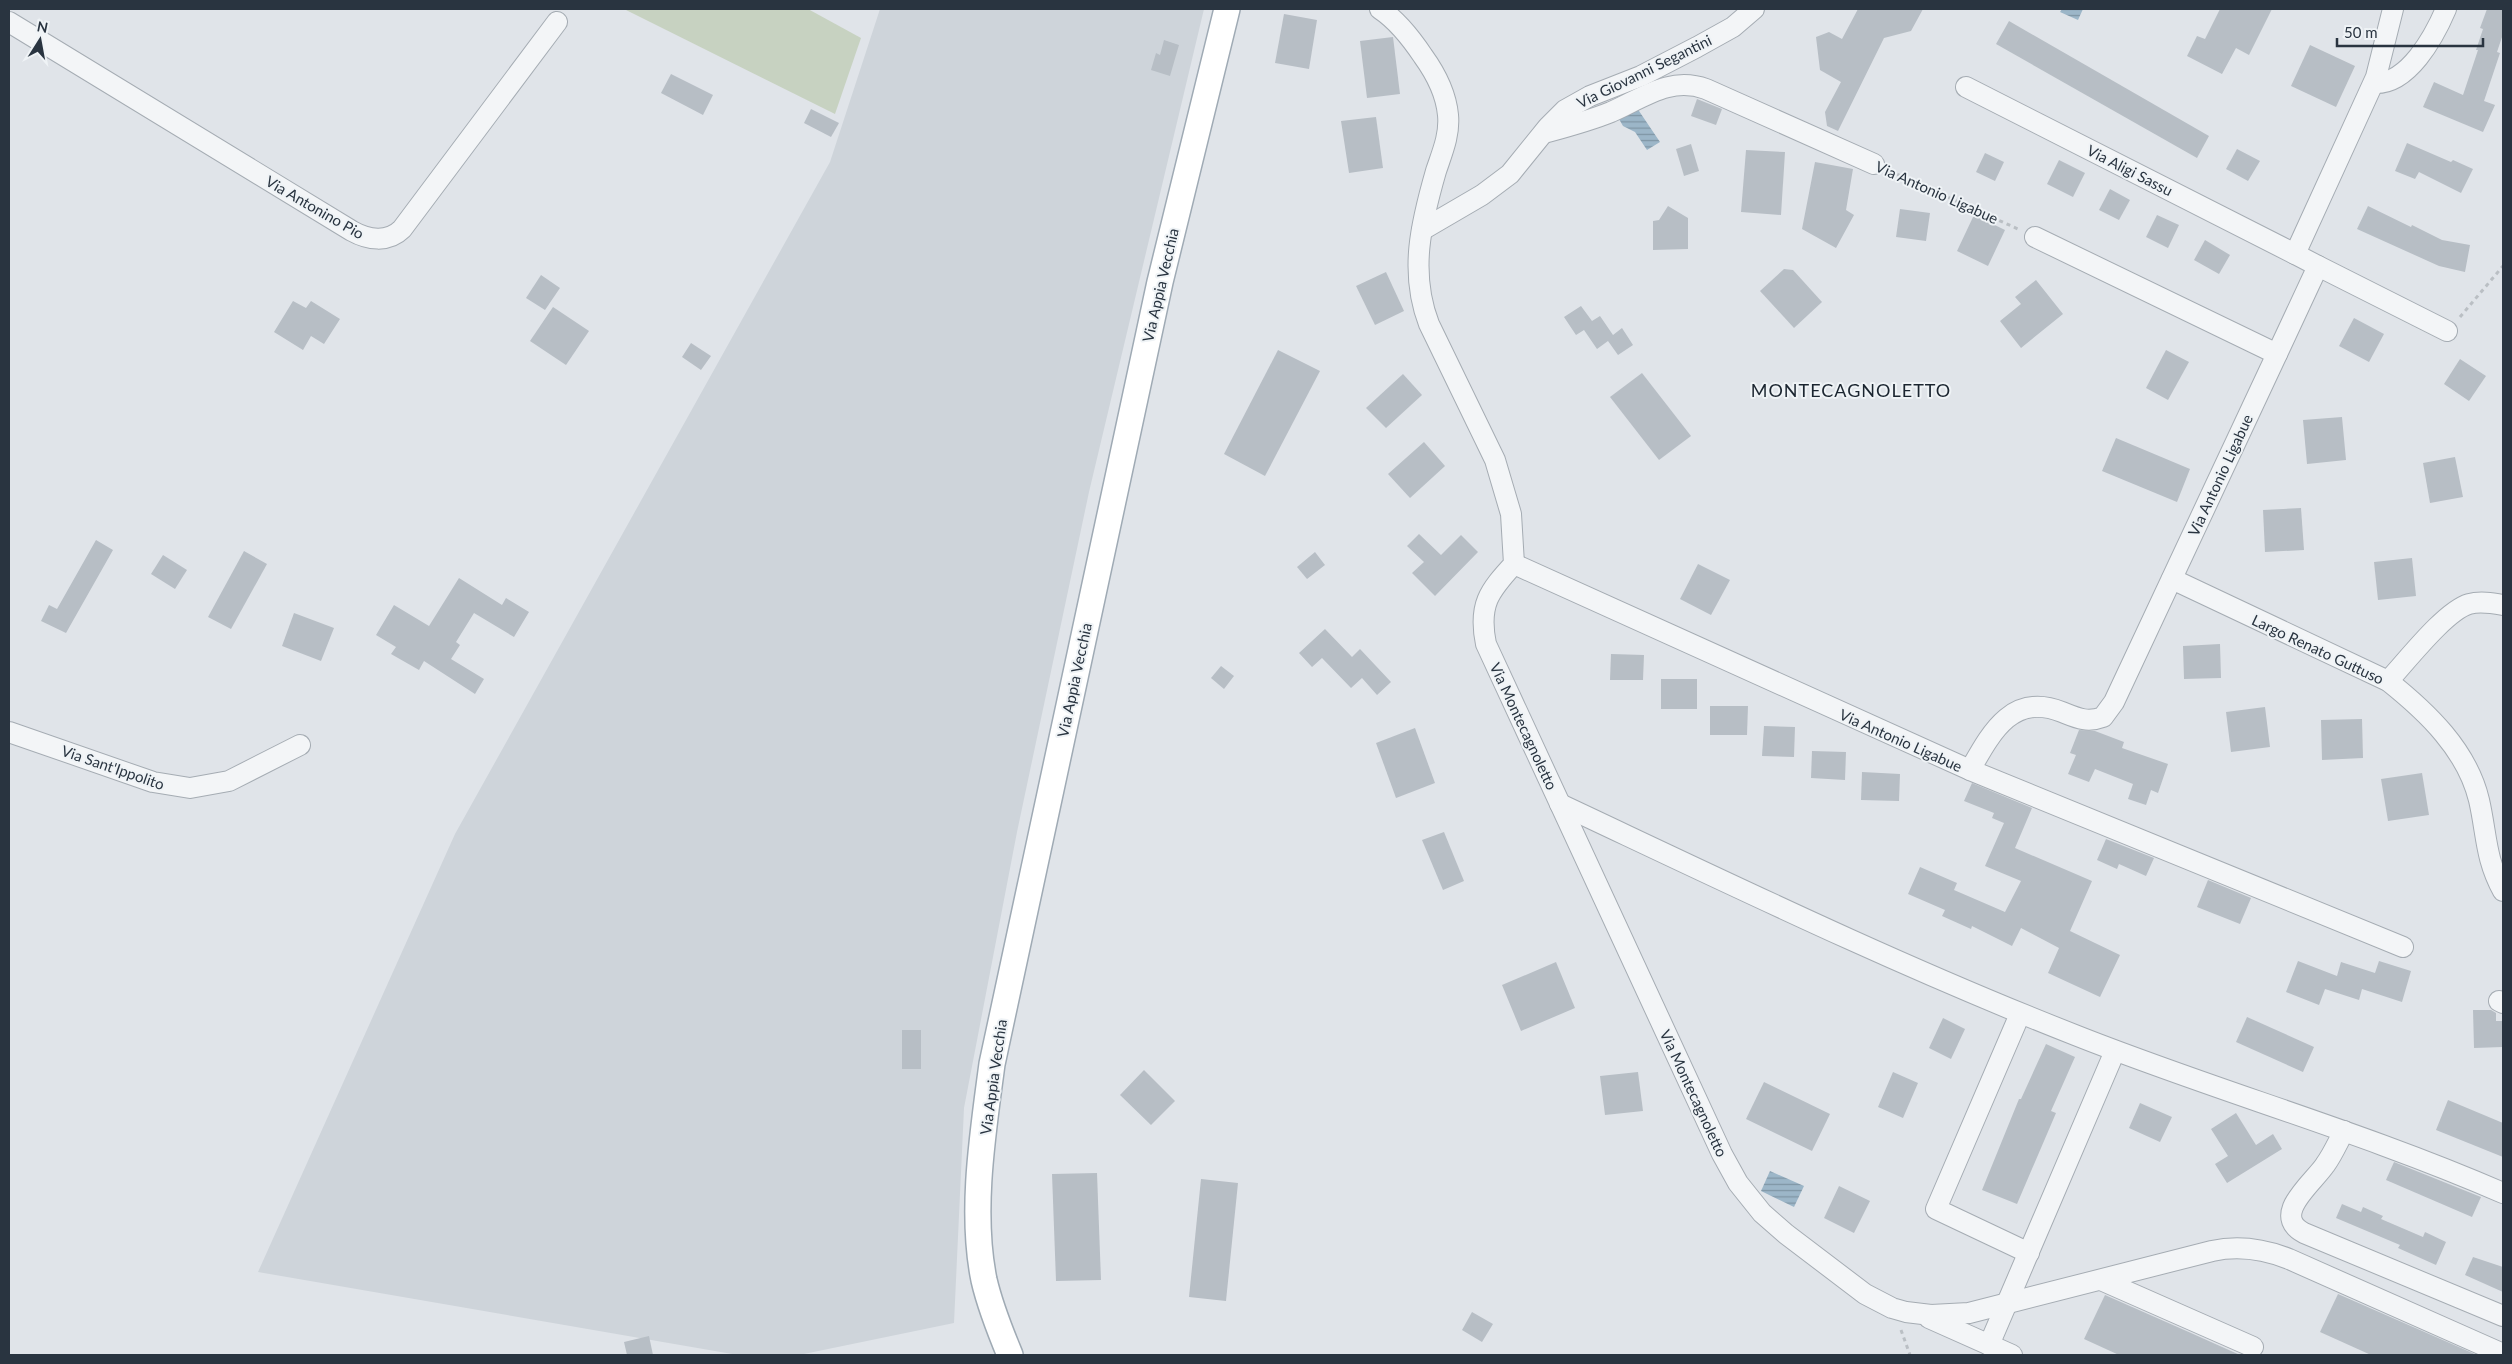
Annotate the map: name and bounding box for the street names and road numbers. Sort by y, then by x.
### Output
street label: Via Giovanni Segantini [1574,31,1714,111]
street label: Via Aligi Sassu [2084,141,2176,199]
street label: Via Antonio Ligabue [1873,157,2001,227]
street label: Via Antonino Pio [263,172,367,242]
street label: Via Appia Vecchia [1138,226,1182,344]
street label: Via Antonio Ligabue [2184,411,2256,539]
street label: Largo Renato Guttuso [2249,611,2387,687]
street label: Via Appia Vecchia [1053,621,1095,739]
street label: Via Montecagnoletto [1487,660,1561,792]
street label: Via Antonio Ligabue [1837,705,1965,775]
street label: Via Sant'Ippolito [59,741,167,793]
street label: Via Appia Vecchia [976,1018,1010,1136]
street label: Via Montecagnoletto [1657,1027,1731,1159]

